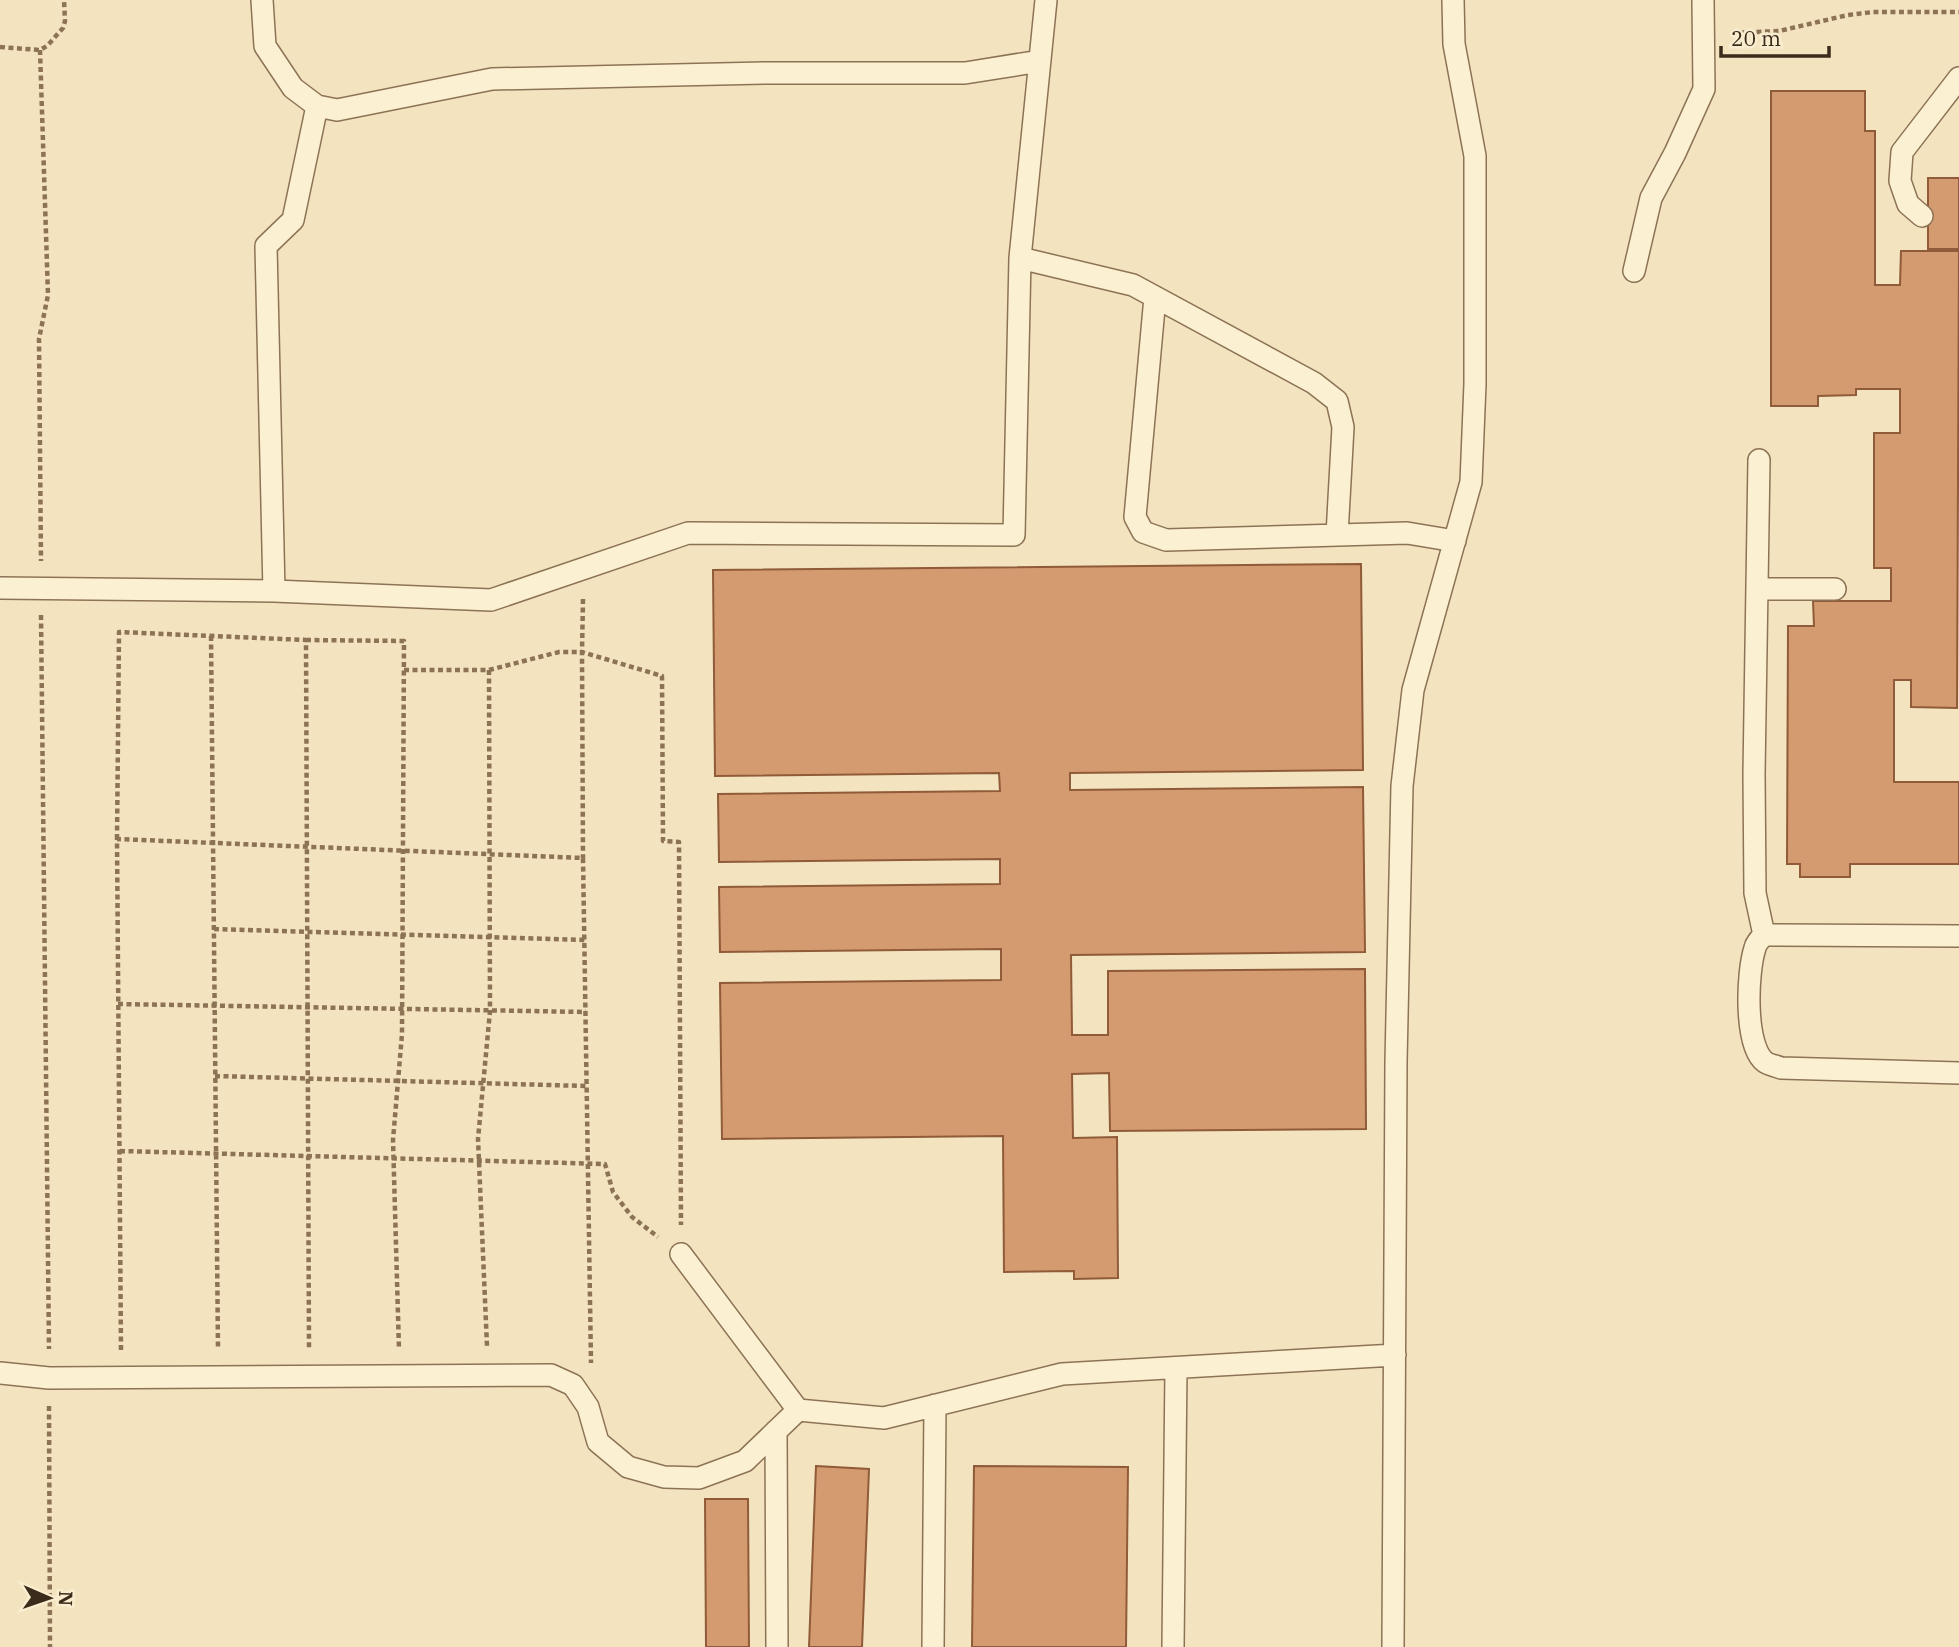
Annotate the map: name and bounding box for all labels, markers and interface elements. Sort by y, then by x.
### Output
scale bar [1721,14,1829,58]
text: 20 m [1731,24,1781,52]
north arrow [14,1563,84,1633]
text: N [54,1591,78,1607]

